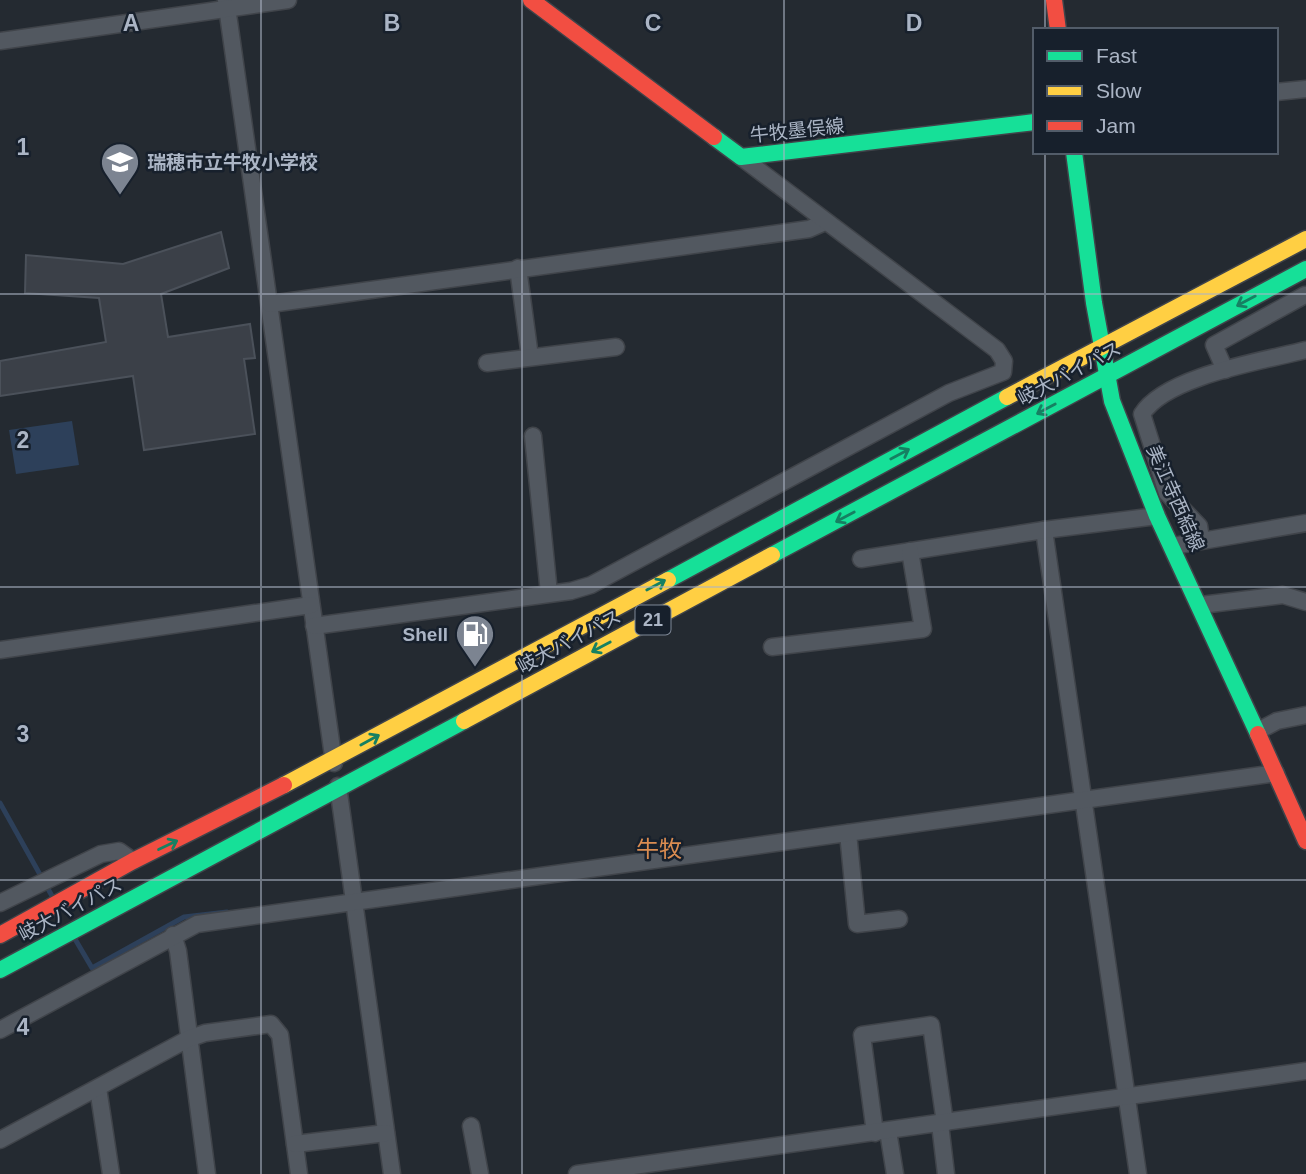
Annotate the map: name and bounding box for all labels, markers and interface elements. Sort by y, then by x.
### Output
text: A [123,10,139,36]
text: B [384,10,400,36]
text: C [645,10,661,36]
text: D [906,10,922,36]
legend [1033,28,1278,154]
text: Fast [1096,44,1137,67]
text: Slow [1096,79,1142,102]
text: Jam [1096,114,1136,137]
street label: 牛牧墨俣線 [749,115,845,146]
text: 1 [17,134,30,160]
school or university icon: 瑞穂市立牛牧小学校 [99,141,141,196]
place label: 瑞穂市立牛牧小学校 [147,152,318,173]
one-way arrow [1236,295,1257,309]
street label: 岐大バイパス [1014,337,1124,409]
one-way arrow [1036,402,1056,416]
text: 2 [17,427,29,453]
street label: 美江寺西結線 [1143,442,1208,555]
one-way arrow [889,447,910,460]
one-way arrow [835,510,856,524]
one-way arrow [646,578,666,592]
street label: 岐大バイパス [514,605,624,677]
road number: 21 [636,606,670,634]
fuel station icon: Shell [454,613,496,668]
place label: Shell [403,624,448,645]
one-way arrow [592,641,612,655]
text: 3 [17,721,29,747]
one-way arrow [359,733,380,746]
district label: 牛牧 [636,836,682,862]
one-way arrow [157,837,178,851]
street label: 岐大バイパス [15,873,125,945]
text: 4 [17,1014,30,1040]

